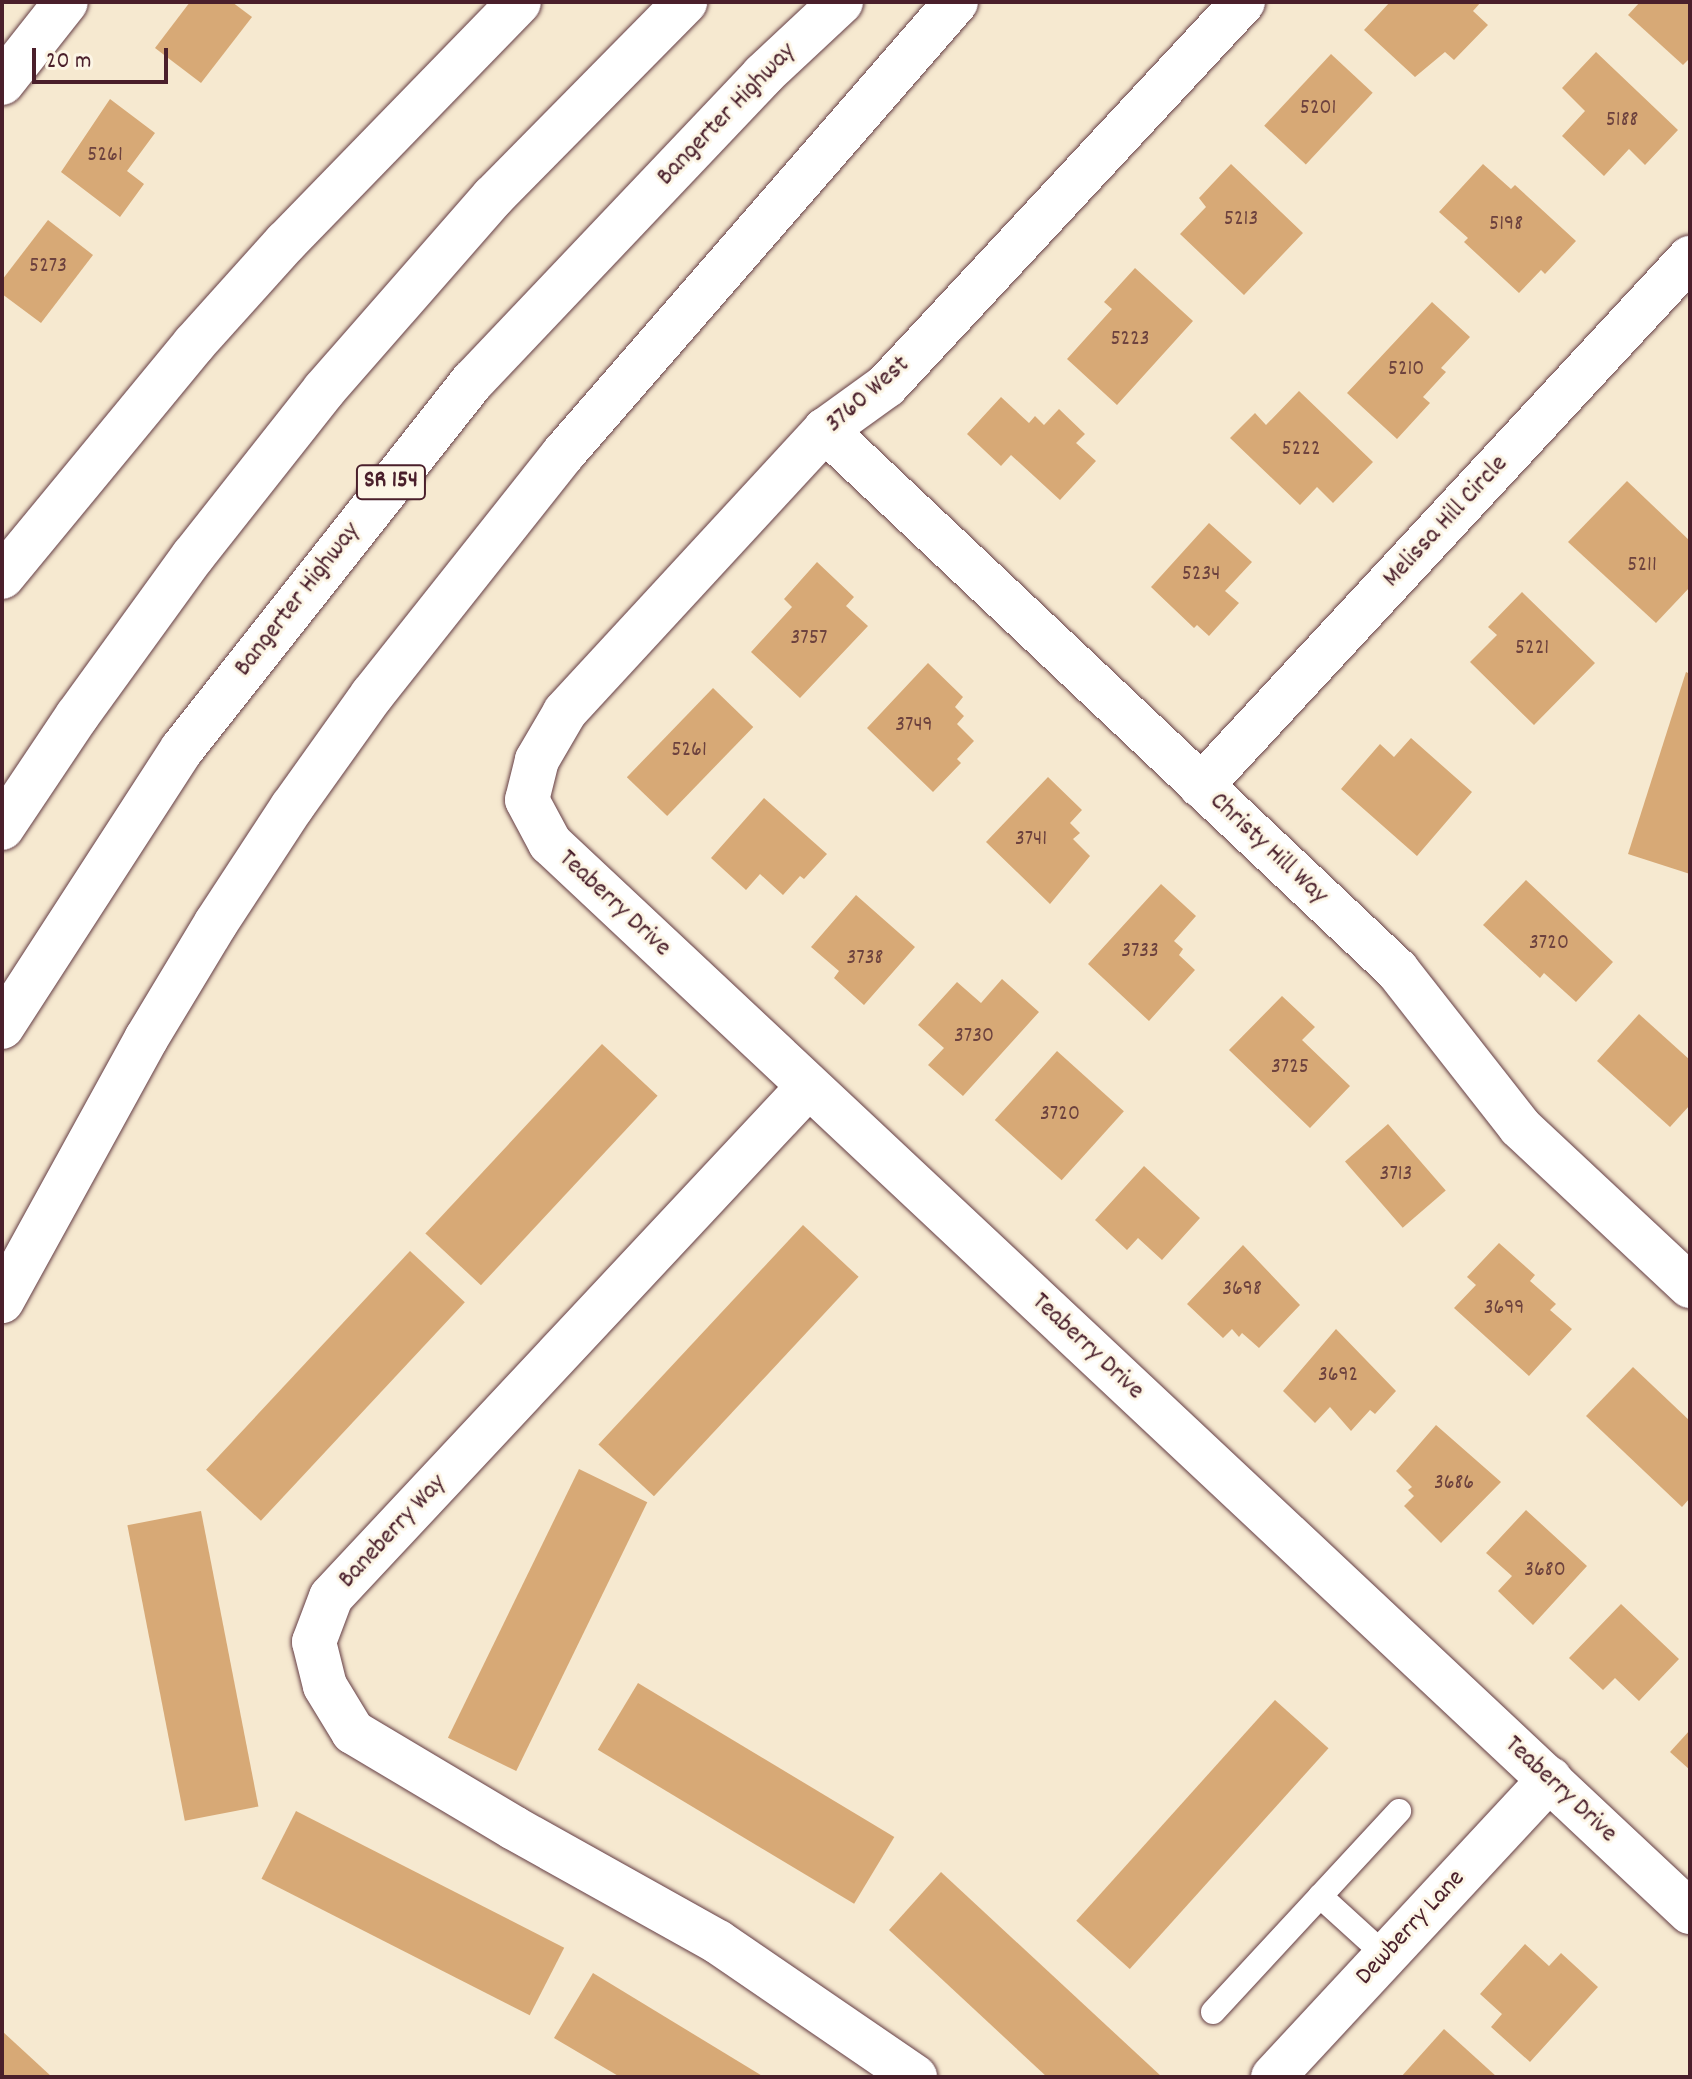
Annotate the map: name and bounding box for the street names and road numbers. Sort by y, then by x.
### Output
street label: Bangerter Highway [651,37,803,193]
street label: 3760 West [820,350,916,440]
street label: Melissa Hill Circle [1377,449,1515,595]
road number: SR 154 [355,462,427,502]
street label: Bangerter Highway [228,517,368,683]
street label: Christy Hill Way [1202,786,1334,912]
street label: Teaberry Drive [551,844,677,964]
street label: Teaberry Drive [1024,1287,1150,1407]
street label: Baneberry Way [332,1469,454,1595]
street label: Teaberry Drive [1497,1730,1623,1850]
street label: Dewberry Lane [1350,1864,1472,1992]

